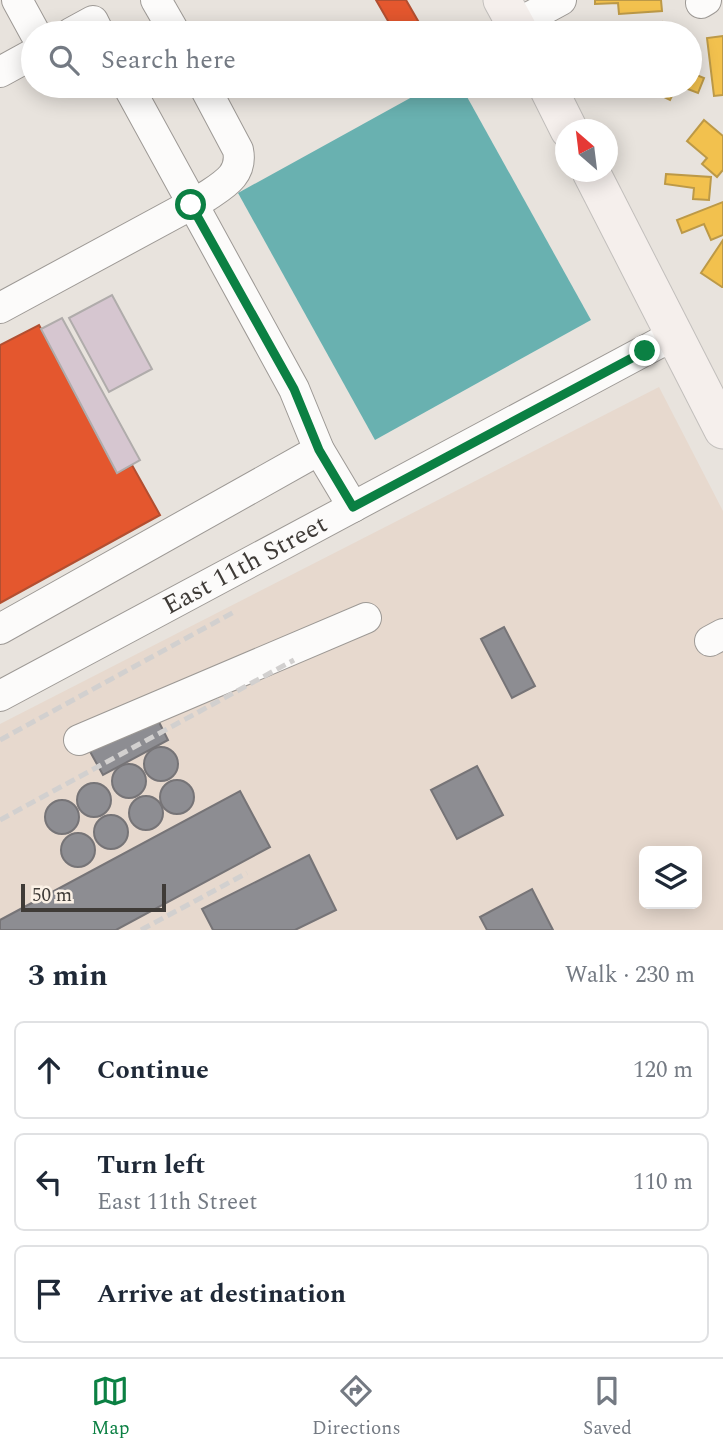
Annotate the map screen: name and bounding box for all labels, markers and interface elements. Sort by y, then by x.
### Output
search box [21,21,702,98]
text: Search here [101,40,236,80]
icon: search [45,41,83,79]
north arrow [555,119,618,182]
route start [175,189,206,220]
route end [629,335,660,366]
street label: East 11th Street [156,504,335,625]
map controls [639,846,702,909]
button: layers [639,846,702,909]
scale bar [21,881,166,913]
text: 50 m [32,881,72,910]
text: 3 min [28,953,108,999]
text: Walk · 230 m [565,958,695,993]
text: Continue [97,1050,209,1090]
icon: ahead [30,1051,68,1089]
text: 120 m [633,1053,693,1088]
text: Turn left [97,1145,205,1185]
icon: left [30,1163,68,1201]
text: 110 m [633,1165,693,1200]
text: East 11th Street [97,1185,257,1220]
text: Arrive at destination [97,1274,346,1314]
icon: arrive [30,1275,68,1313]
tab: Map [91,1372,130,1443]
tab: Directions [312,1372,401,1443]
tab: Saved [583,1372,632,1443]

